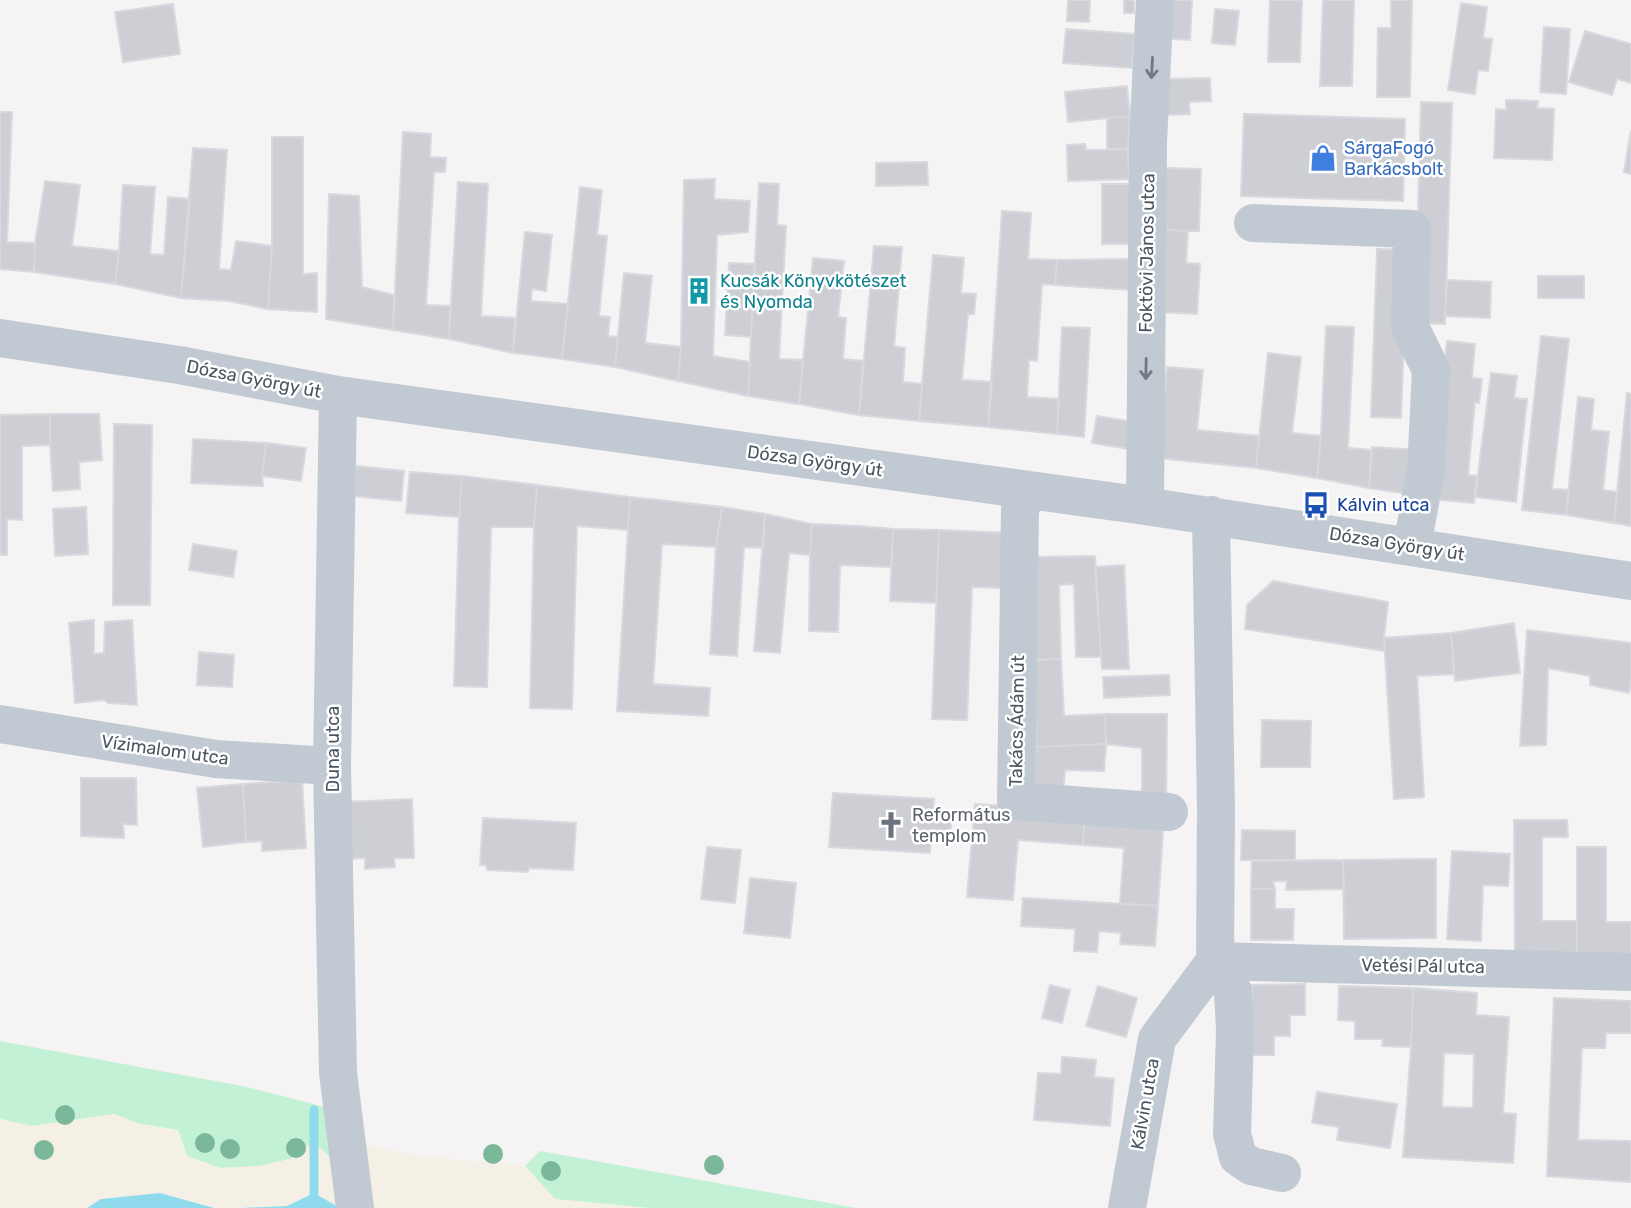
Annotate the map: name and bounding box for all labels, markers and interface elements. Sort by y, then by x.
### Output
one-way arrow [1145,56,1158,79]
place label: SárgaFogó Barkácsbolt [1344,137,1443,180]
shop icon: SárgaFogó Barkácsbolt [1308,143,1338,173]
street label: Foktövi János utca [1135,173,1159,333]
place label: Kucsák Könyvkötészet és Nyomda [720,270,906,313]
building icon: Kucsák Könyvkötészet és Nyomda [684,276,714,306]
street label: Dózsa György út [185,355,323,403]
one-way arrow [1139,357,1153,380]
street label: Dózsa György út [746,441,884,481]
bus stop icon: Kálvin utca [1301,490,1331,520]
place label: Kálvin utca [1337,494,1429,516]
street label: Dózsa György út [1328,522,1466,566]
street label: Takács Ádám út [1005,655,1029,787]
street label: Duna utca [322,706,344,792]
street label: Vízimalom utca [100,730,230,770]
place label: Református templom [912,804,1011,847]
church icon: Református templom [876,810,906,840]
street label: Vetési Pál utca [1361,954,1485,978]
street label: Kálvin utca [1126,1057,1164,1151]

